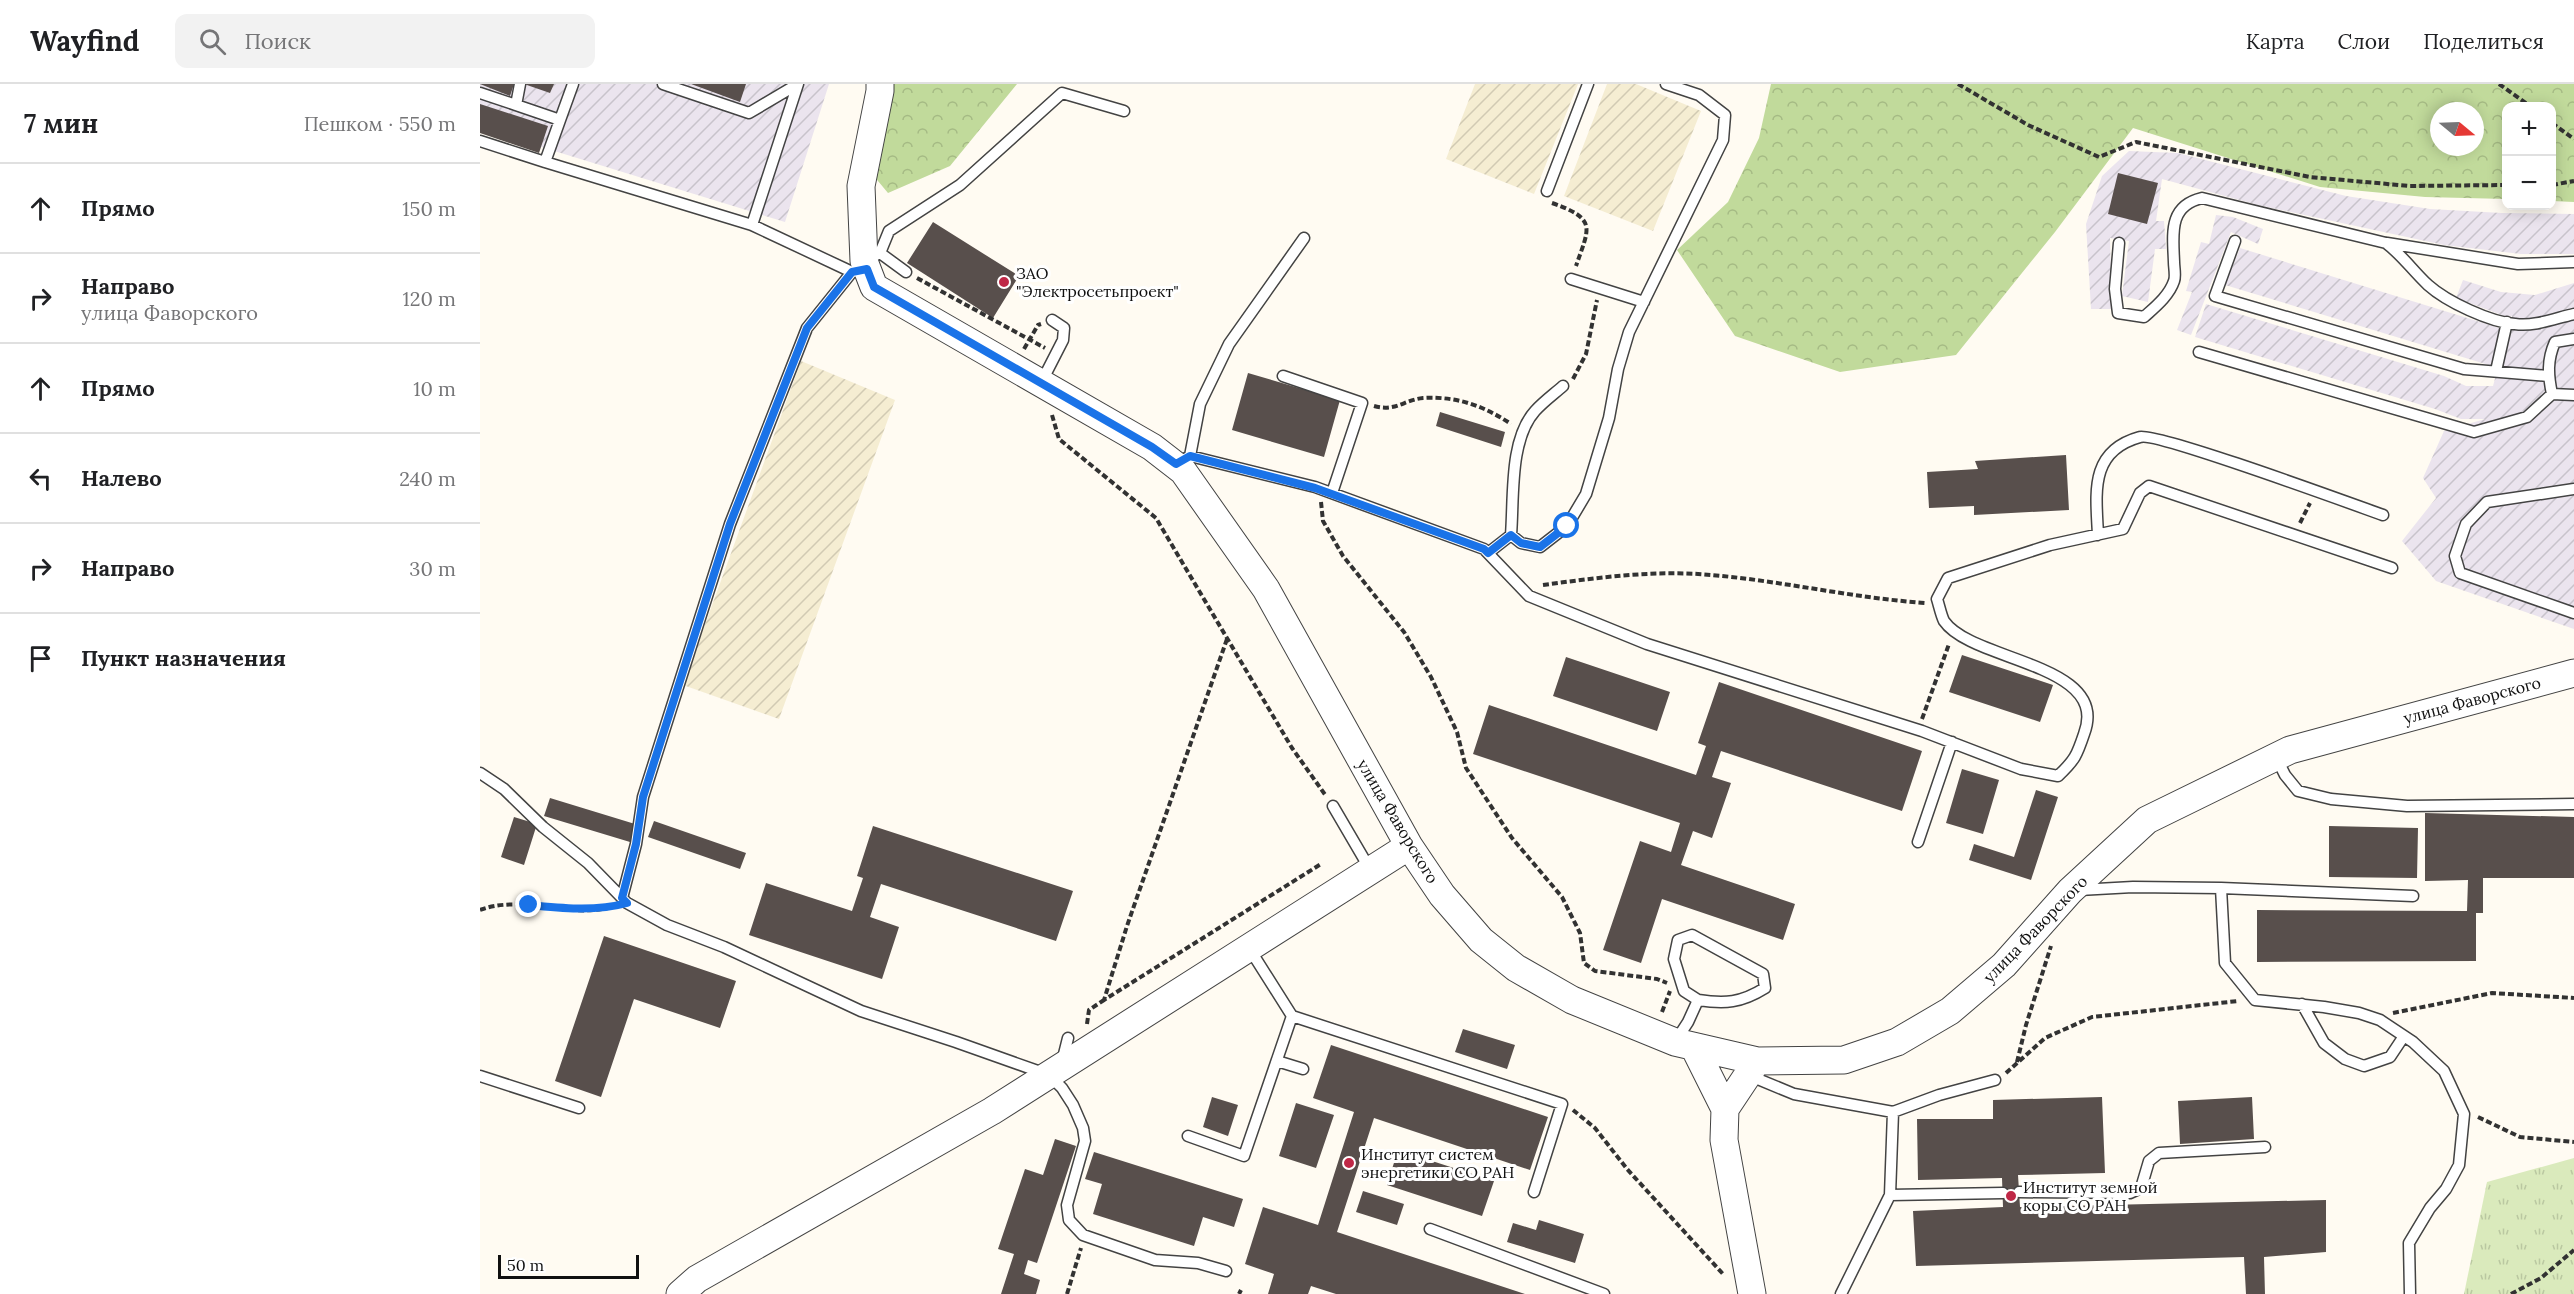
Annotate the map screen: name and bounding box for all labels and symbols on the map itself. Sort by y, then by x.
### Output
north arrow [2430,102,2484,156]
place label: ЗАО "Электросетьпроект" [1016,263,1179,301]
marker: ЗАО "Электросетьпроект" [997,275,1011,289]
route start [1553,512,1579,538]
street label: улица Фаворского [2401,672,2543,728]
street label: улица Фаворского [1353,755,1443,887]
street label: улица Фаворского [1979,871,2091,987]
route end [515,891,541,917]
place label: Институт систем энергетики СО РАН [1361,1144,1514,1182]
marker: Институт систем энергетики СО РАН [1342,1156,1356,1170]
place label: Институт земной коры СО РАН [2023,1177,2158,1215]
marker: Институт земной коры СО РАН [2004,1189,2018,1203]
scale bar [498,1252,639,1280]

